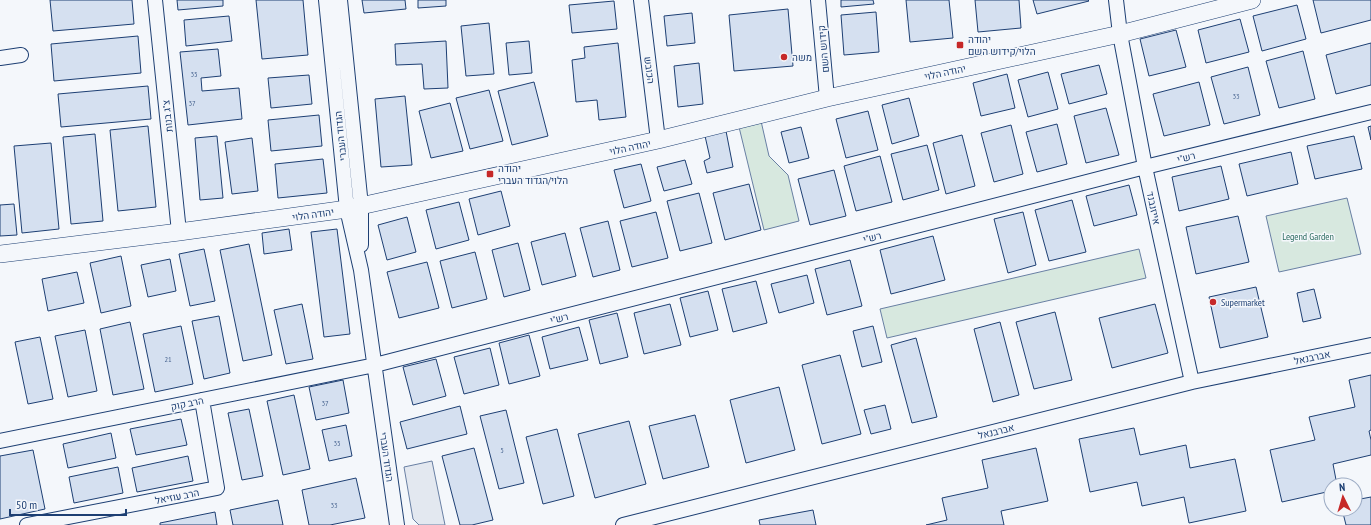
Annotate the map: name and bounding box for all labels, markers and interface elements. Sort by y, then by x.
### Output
street label: קידוש השם [815,25,832,73]
place label: יהודה הלוי/קידוש השם [968,33,1036,58]
marker: יהודה הלוי/קידוש השם [955,40,965,50]
place label: משה [792,51,812,64]
marker: משה [779,52,789,62]
street label: הכובש [641,56,658,85]
street label: יהודה הלוי [923,62,967,83]
house number: 35 [190,69,198,79]
house number: 33 [1232,91,1240,101]
house number: 37 [188,98,196,108]
street label: צ"ג בנות [159,99,176,133]
street label: הגדוד העברי [331,110,350,162]
street label: יהודה הלוי [608,137,652,158]
street label: רש"י [1175,149,1197,166]
place label: יהודה הלוי/הגדוד העברי [498,162,568,187]
marker: יהודה הלוי/הגדוד העברי [485,169,495,179]
street label: אייזנבנד [1144,190,1163,226]
street label: יהודה הלוי [291,205,335,224]
street label: רש"י [861,229,883,246]
park label: Legend Garden [1282,230,1334,243]
place label: Supermarket [1221,296,1265,309]
marker: Supermarket [1208,297,1218,307]
street label: רש"י [548,310,570,327]
street label: אברבנאל [1293,347,1332,368]
house number: 21 [164,354,172,364]
street label: הרב קוק [169,394,205,413]
house number: 37 [321,398,329,408]
street label: אברבנאל [977,421,1016,442]
street label: הגדוד העברי [377,431,396,483]
house number: 35 [333,438,341,448]
house number: 5 [500,445,504,455]
north arrow [1323,477,1363,517]
text: N [1339,480,1346,494]
street label: הרב עוזיאל [154,486,201,507]
scale bar [10,491,126,517]
text: 50 m [16,497,37,512]
house number: 33 [330,500,338,510]

